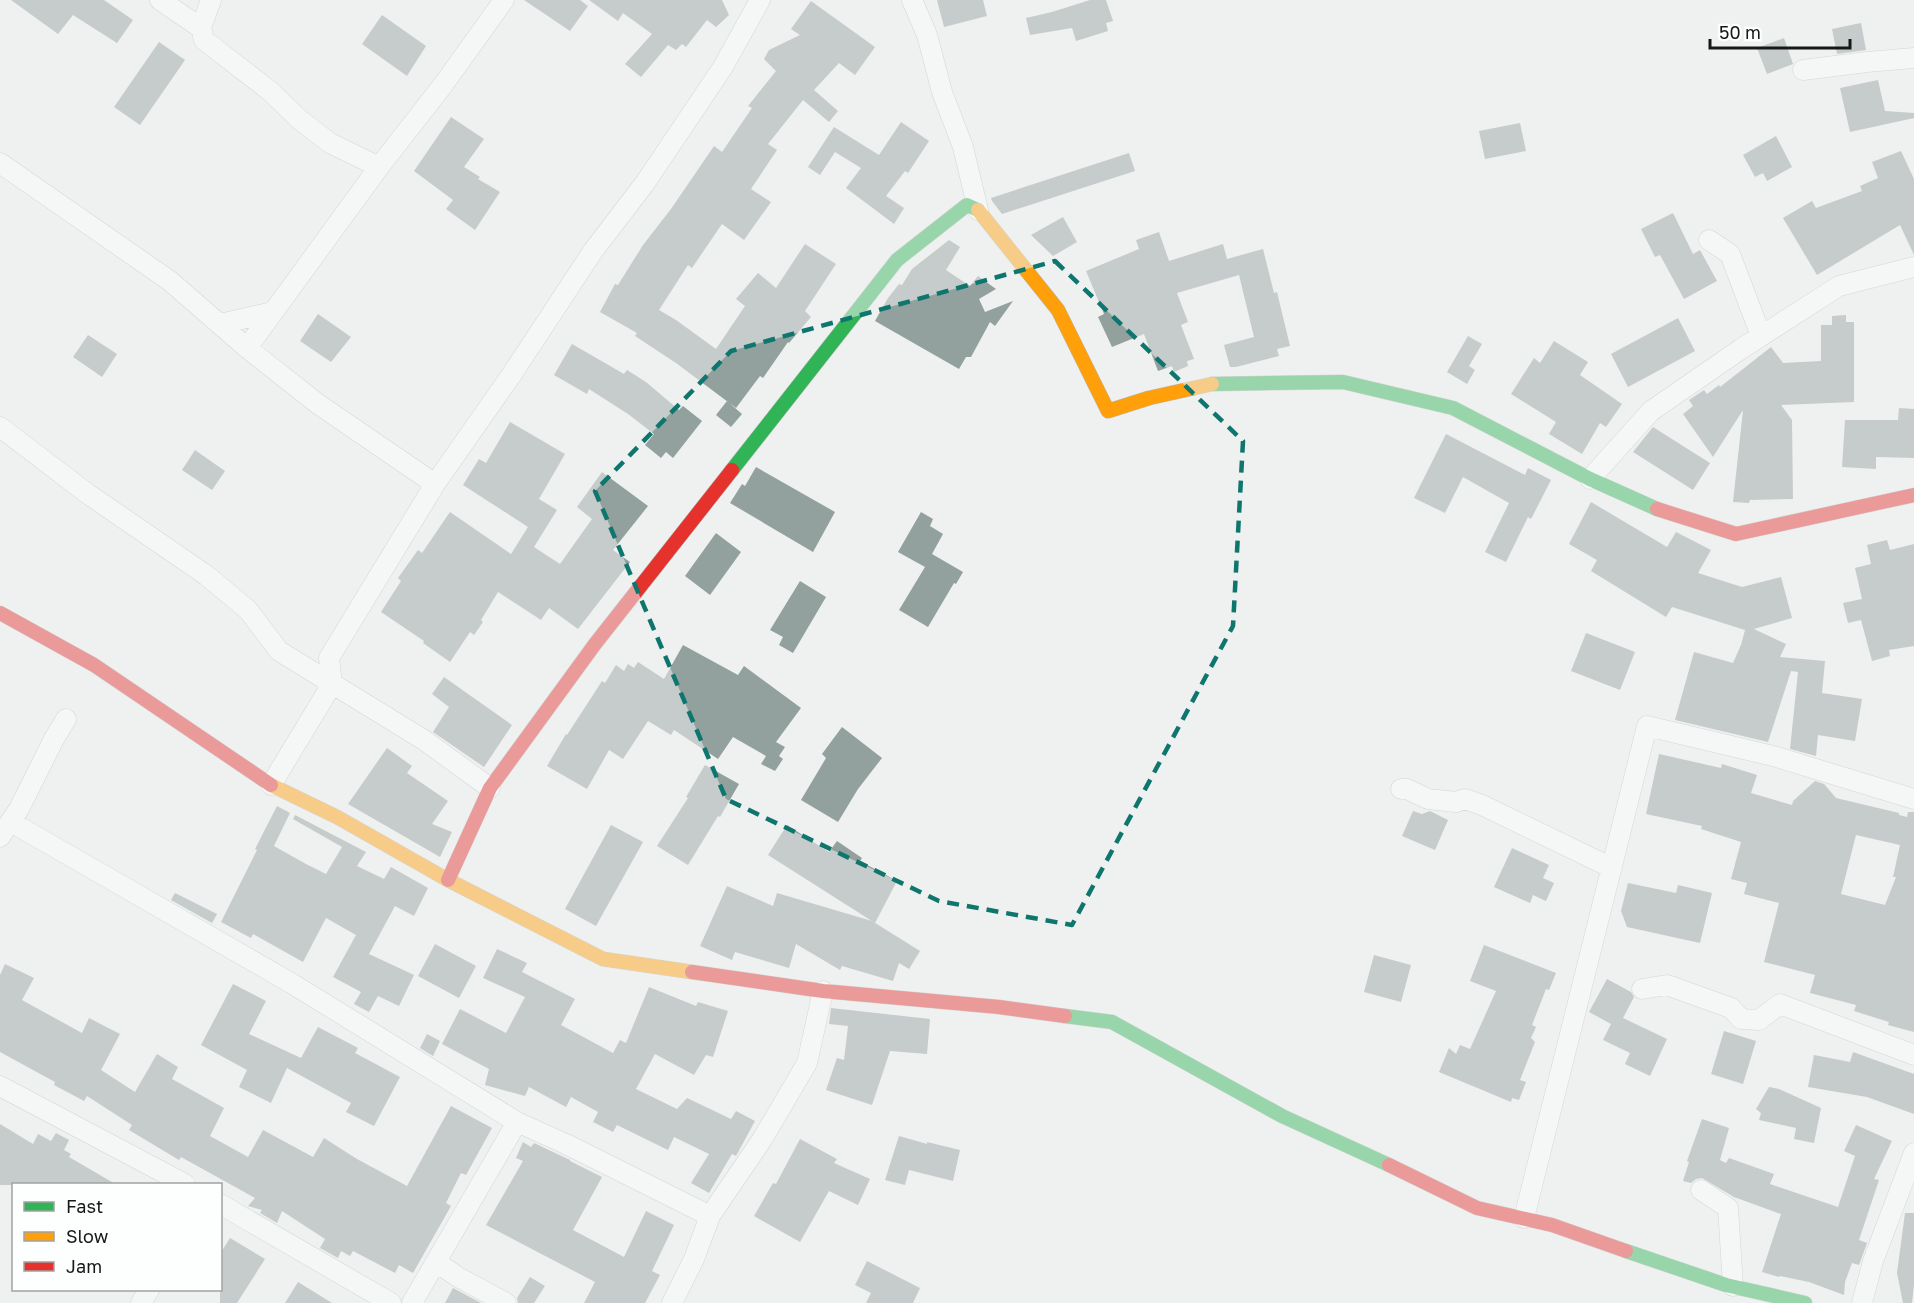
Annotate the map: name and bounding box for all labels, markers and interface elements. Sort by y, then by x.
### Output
scale bar [1710,12,1850,50]
text: 50 m [1719,21,1761,43]
legend [12,1183,222,1291]
text: Fast [66,1195,103,1217]
text: Slow [66,1225,109,1247]
text: Jam [66,1255,102,1277]

